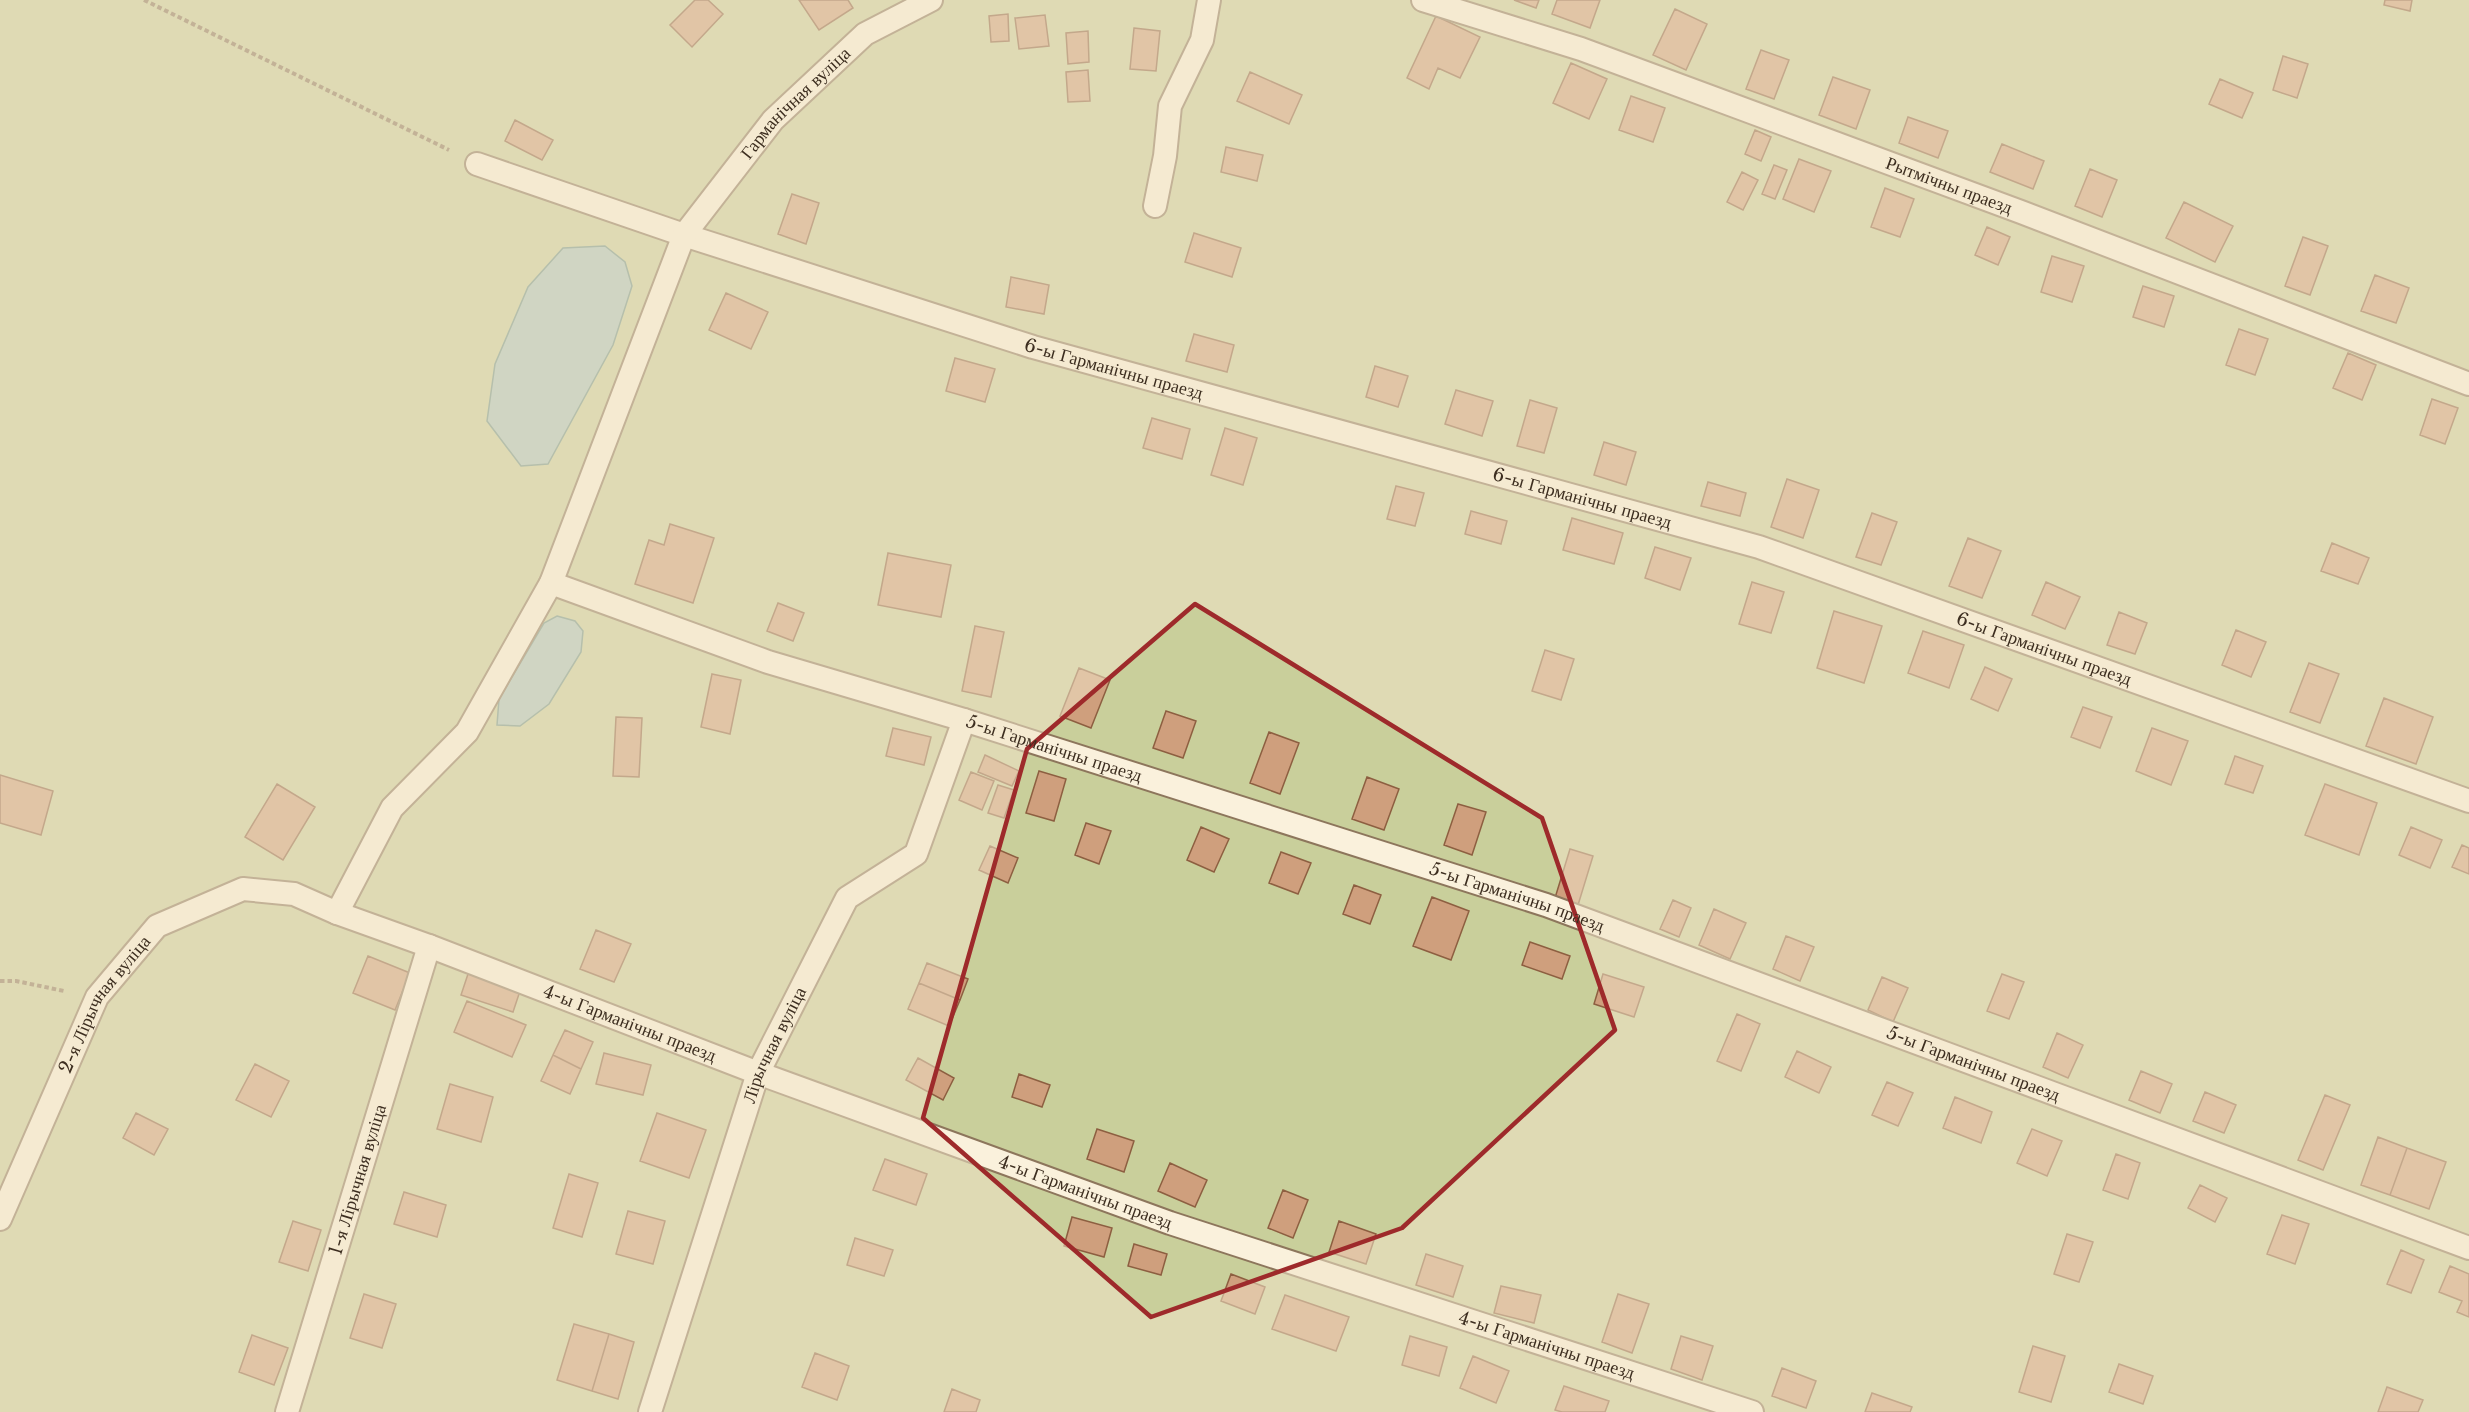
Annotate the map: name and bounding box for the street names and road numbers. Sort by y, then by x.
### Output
street label: Гарманічная вуліца [736,42,855,164]
street label: Рытмічны праезд [1883,152,2015,219]
street label: 6-ы Гарманічны праезд [1021,334,1206,404]
street label: 6-ы Гарманічны праезд [1490,463,1674,533]
street label: 6-ы Гарманічны праезд [1953,607,2135,690]
street label: 5-ы Гарманічны праезд [964,710,1145,787]
street label: 5-ы Гарманічны праезд [1427,858,1608,937]
street label: 2-я Лірычная вуліца [54,931,155,1076]
street label: 4-ы Гарманічны праезд [540,980,719,1067]
street label: Лірычная вуліца [738,983,811,1106]
street label: 5-ы Гарманічны праезд [1884,1022,2063,1106]
street label: 1-я Лірычная вуліца [325,1102,391,1257]
street label: 4-ы Гарманічны праезд [995,1150,1175,1234]
street label: 4-ы Гарманічны праезд [1456,1307,1637,1384]

